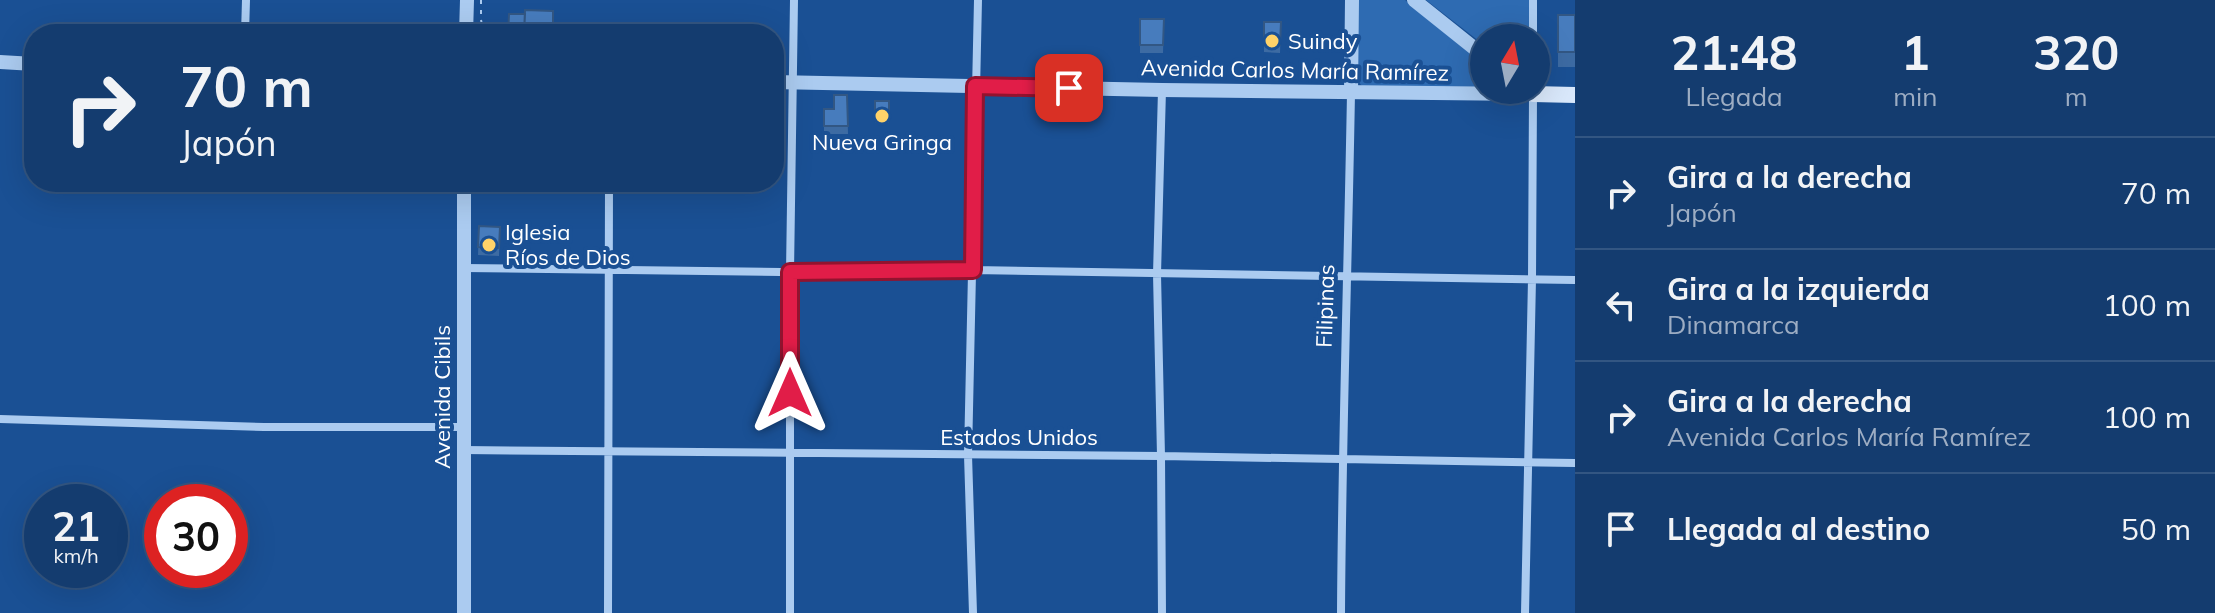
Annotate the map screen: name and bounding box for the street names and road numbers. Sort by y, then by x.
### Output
street label: Avenida Carlos María Ramírez [1141,53,1449,87]
street label: Filipinas [1310,264,1340,348]
street label: Avenida Cibils [428,325,456,469]
street label: Estados Unidos [940,423,1098,451]

